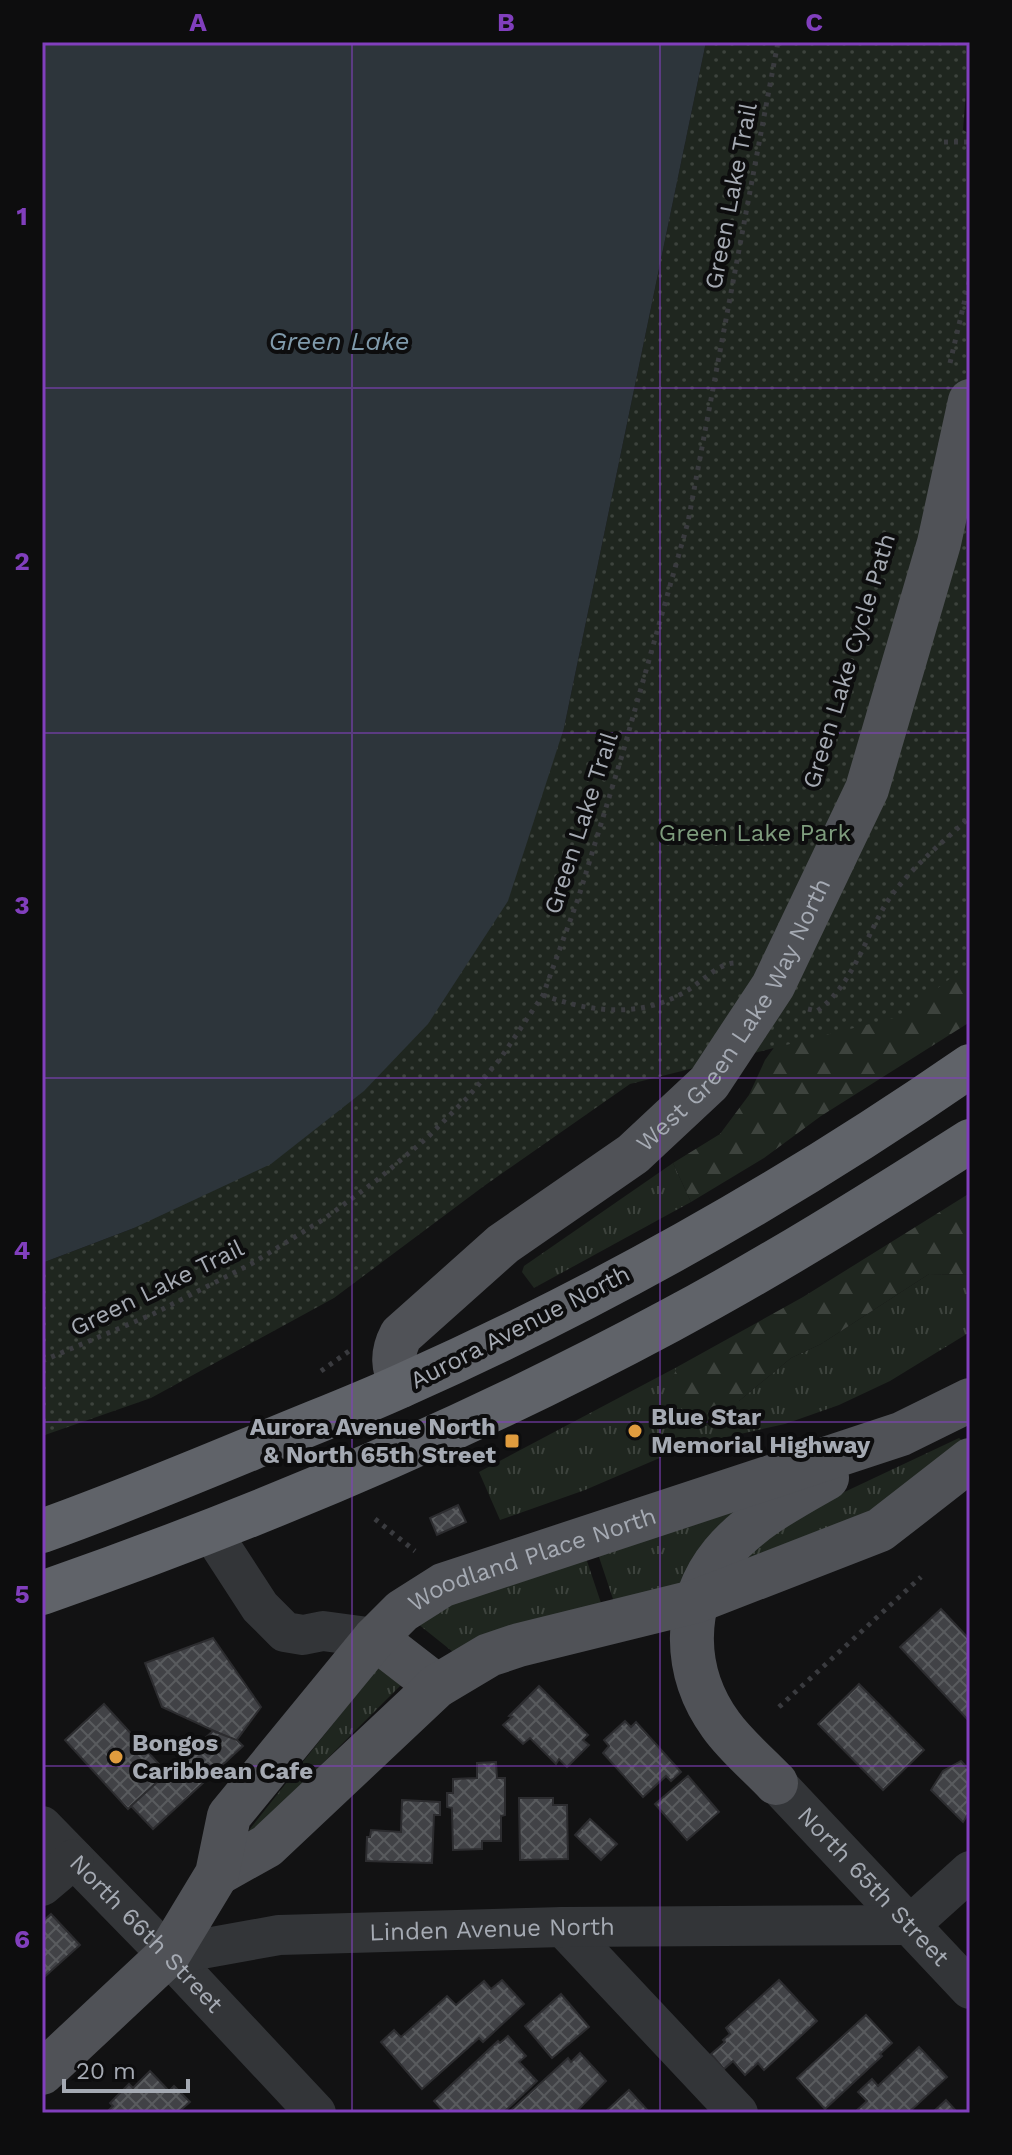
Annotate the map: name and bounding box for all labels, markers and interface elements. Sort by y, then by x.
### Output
text: A [189,7,207,37]
text: B [497,7,515,37]
text: C [805,7,823,37]
street label: Green Lake Trail [699,100,763,292]
text: 1 [16,201,28,231]
water label: Green Lake [268,326,410,356]
street label: Green Lake Cycle Path [797,530,901,792]
text: 2 [14,546,30,576]
street label: Green Lake Trail [538,728,624,917]
park label: Green Lake Park [659,819,852,847]
street label: West Green Lake Way North [631,874,836,1157]
text: 3 [14,890,30,920]
street label: Green Lake Trail [66,1234,249,1342]
text: 4 [14,1235,31,1265]
street label: Aurora Avenue North [405,1259,635,1395]
place label: Blue Star Memorial Highway [651,1403,871,1459]
place label: Aurora Avenue North & North 65th Street [250,1413,497,1469]
marker: Blue Star Memorial Highway [626,1422,644,1440]
marker: Aurora Avenue North & North 65th Street [503,1432,521,1450]
street label: Woodland Place North [403,1502,660,1617]
text: 5 [14,1579,30,1609]
place label: Bongos Caribbean Cafe [132,1729,313,1785]
marker: Bongos Caribbean Cafe [107,1748,125,1766]
street label: North 65th Street [792,1801,955,1972]
street label: North 66th Street [64,1849,229,2019]
street label: Linden Avenue North [369,1913,615,1946]
text: 6 [14,1924,30,1954]
scale bar [64,2043,188,2093]
text: 20 m [76,2057,136,2085]

